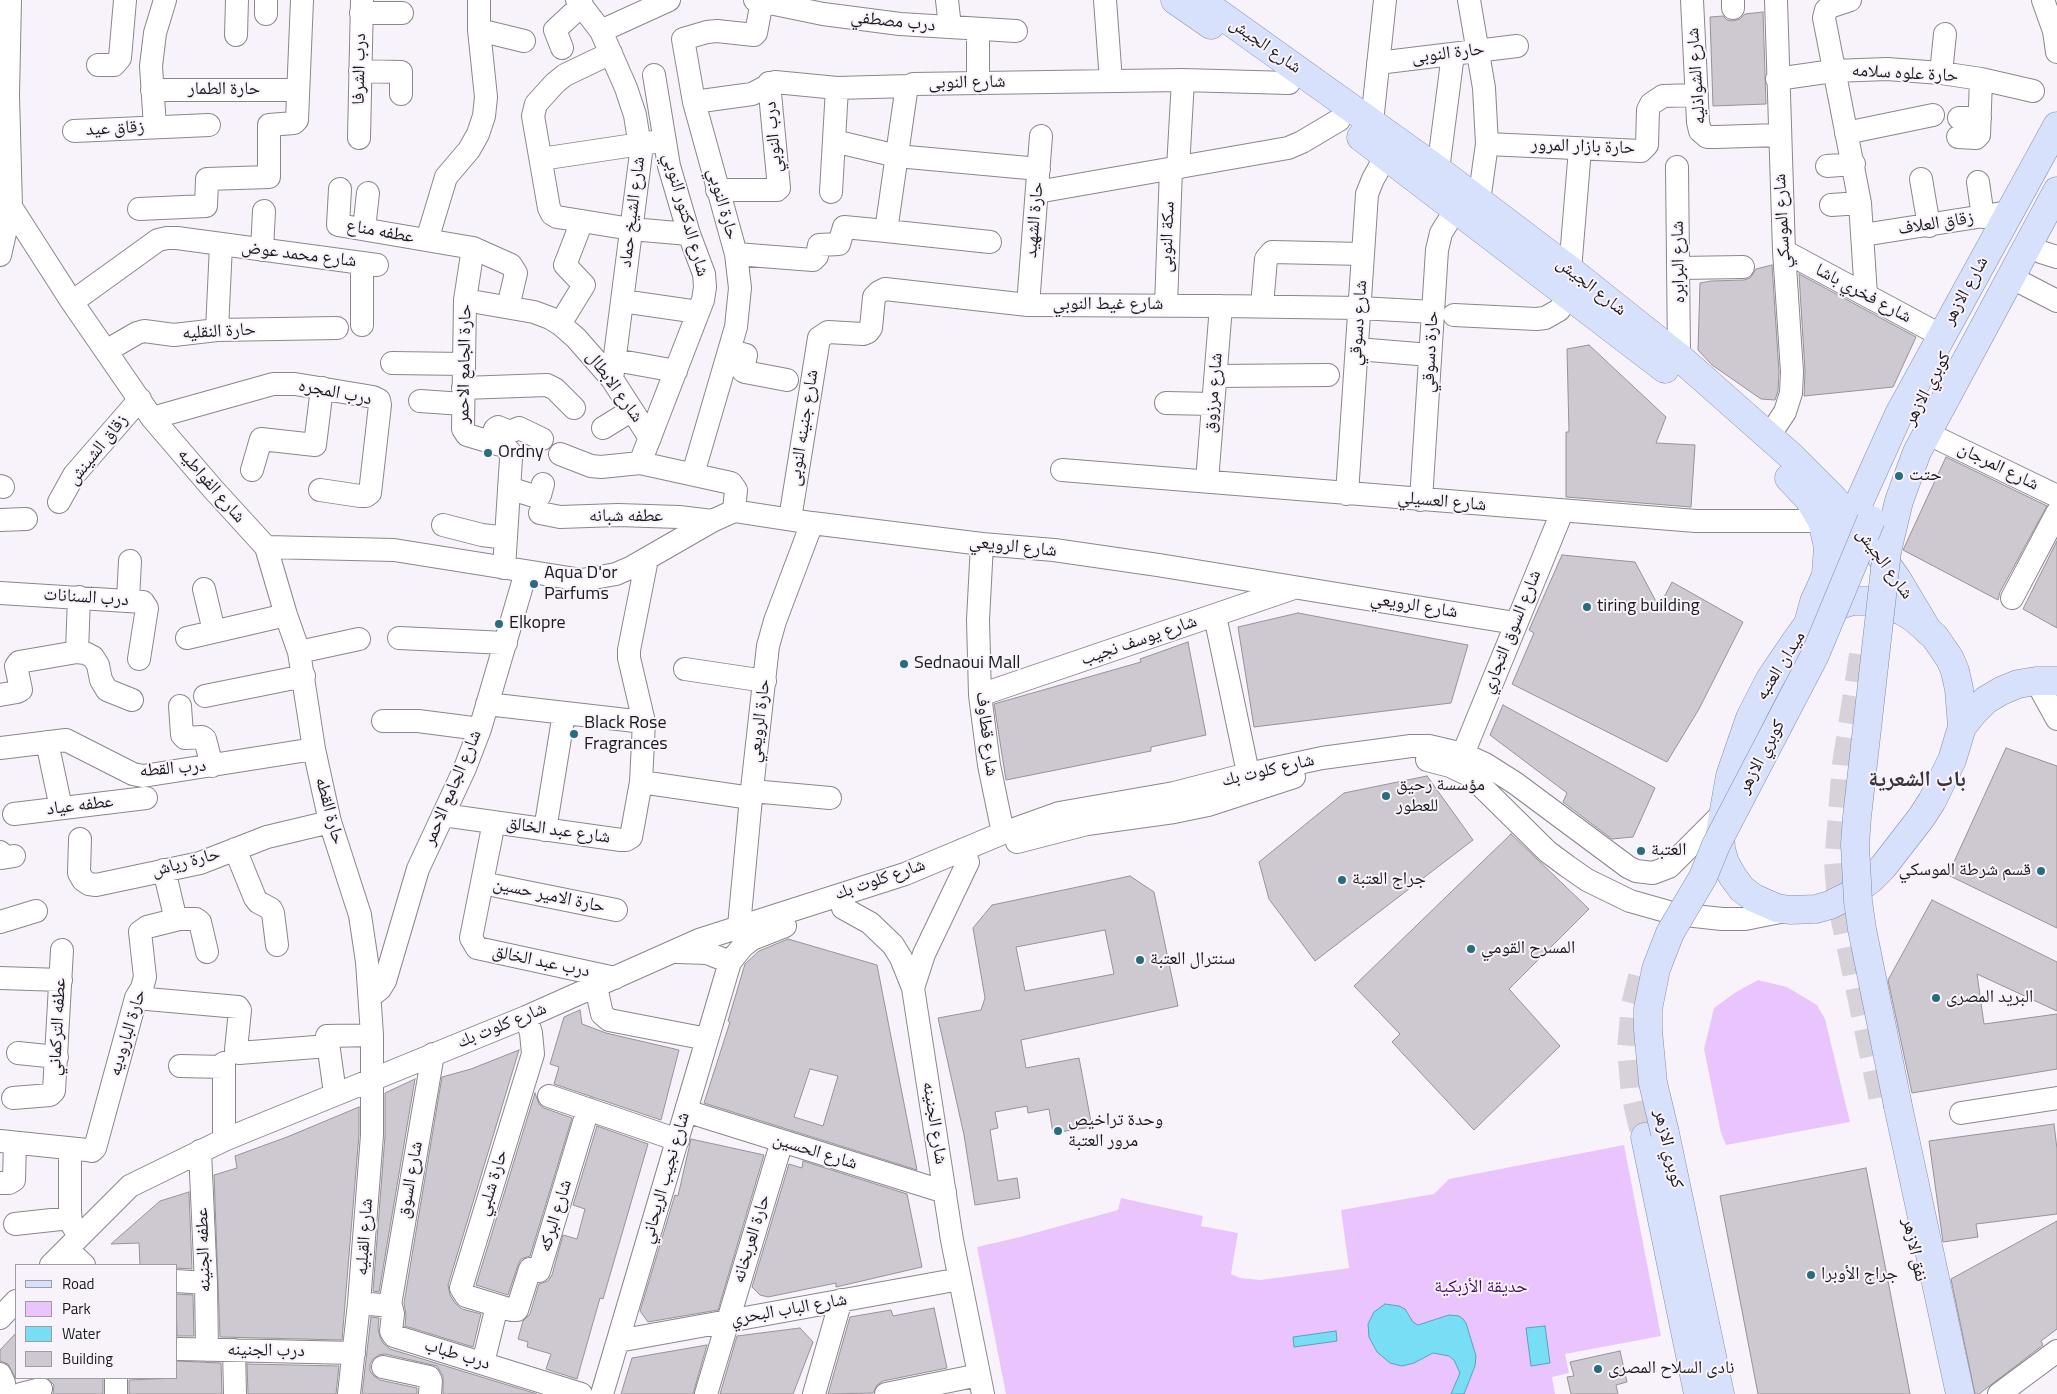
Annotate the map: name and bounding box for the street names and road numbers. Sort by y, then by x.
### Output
street label: درب مصطفي [850,7,936,37]
street label: شارع الجيش [1225,13,1305,79]
street label: شارع الشواذليه [1683,27,1711,125]
street label: درب الشرفا [349,33,371,105]
street label: حارة النوبى [1410,39,1486,69]
street label: حارة علوه سلامه [1851,60,1959,88]
street label: شارع النوبى [928,72,1006,94]
street label: حارة الطمار [188,79,260,101]
street label: درب النوبي [760,101,788,173]
street label: زقاق عيد [85,117,145,141]
street label: حارة بازار المرور [1531,134,1635,160]
street label: شارع الدكتور النوبي [657,151,713,279]
street label: شارع الشيخ حماد [615,155,651,269]
street label: حارة النوبي [702,166,742,242]
street label: شارع الموسكي [1770,173,1796,269]
street label: حارة الشهيد [1021,181,1049,259]
street label: سكة النوبى [1156,201,1180,273]
street label: زقاق العلاف [1897,207,1975,241]
street label: عطفه مناع [344,215,416,249]
street label: شارع البرابره [1667,220,1691,304]
street label: شارع محمد عوض [240,237,358,273]
street label: شارع الجيش [1552,253,1630,321]
street label: شارع الازهر [1938,253,1994,329]
street label: شارع فخري باشا [1811,260,1915,328]
street label: شارع دسوقي [1345,279,1373,367]
street label: شارع غيط النوبي [1053,294,1163,316]
street label: حارة الجامع الاحمر [453,304,477,424]
street label: حارة دسوقي [1418,311,1444,393]
street label: حارة النقليه [182,319,256,345]
street label: شارع الابطال [581,347,647,427]
street label: كوبري الازهر [1900,349,1956,429]
street label: شارع مرزوق [1200,352,1228,434]
street label: شارع جنينه النوبى [784,368,824,488]
street label: درب المجره [296,375,374,411]
street label: زقاق الشينش [63,410,133,490]
street label: شارع المرجان [1954,438,2042,496]
street label: شارع الفواطيه [173,444,249,528]
street label: شارع العسيلي [1397,487,1487,517]
street label: عطفه شبانه [589,506,663,528]
street label: شارع الجيش [1851,524,1917,604]
street label: شارع الرويعي [968,532,1058,562]
street label: شارع السوق التجاري [1477,567,1547,697]
street label: درب السنانات [43,584,129,612]
street label: شارع الرويعي [1369,588,1459,624]
street label: شارع يوسف نجيب [1078,611,1200,671]
street label: ميدان العتبه [1751,627,1811,705]
street label: حارة الرويعي [744,678,776,764]
street label: شارع قطاوف [970,690,1002,778]
street label: كوبري الازهر [1734,717,1790,797]
street label: شارع الجامع الاحمر [419,727,487,849]
street label: شارع كلوت بك [1220,750,1316,792]
street label: درب القطه [139,755,207,783]
street label: حارة القطه [310,775,348,847]
street label: عطفه عياد [45,791,115,821]
street label: شارع عبد الخالق [504,813,612,849]
street label: حارة رياش [149,843,223,883]
street label: شارع كلوت بك [832,854,928,906]
street label: حارة الامير حسين [491,874,607,918]
street label: درب عبد الخالق [490,941,592,983]
street label: عطفه التركماني [45,977,71,1077]
street label: حارة الباروديه [105,987,151,1079]
street label: شارع كلوت بك [454,998,550,1054]
street label: شارع الجنينه [917,1080,951,1166]
street label: كوبري الازهر [1648,1108,1688,1190]
street label: شارع نجيب الريحاني [637,1110,695,1246]
street label: شارع الحسين [770,1129,860,1175]
street label: شارع السوق [394,1140,428,1220]
street label: حارة شلبي [473,1147,513,1219]
street label: شارع البركه [535,1177,577,1255]
street label: حارة العربخانه [728,1192,776,1286]
street label: شارع القبليه [352,1198,378,1276]
street label: عطفه الجنينه [192,1207,216,1293]
street label: نفق الازهر [1897,1216,1931,1284]
street label: شارع الباب البحري [729,1289,849,1331]
street label: درب طباب [421,1335,493,1375]
street label: درب الجنينه [227,1340,305,1362]

